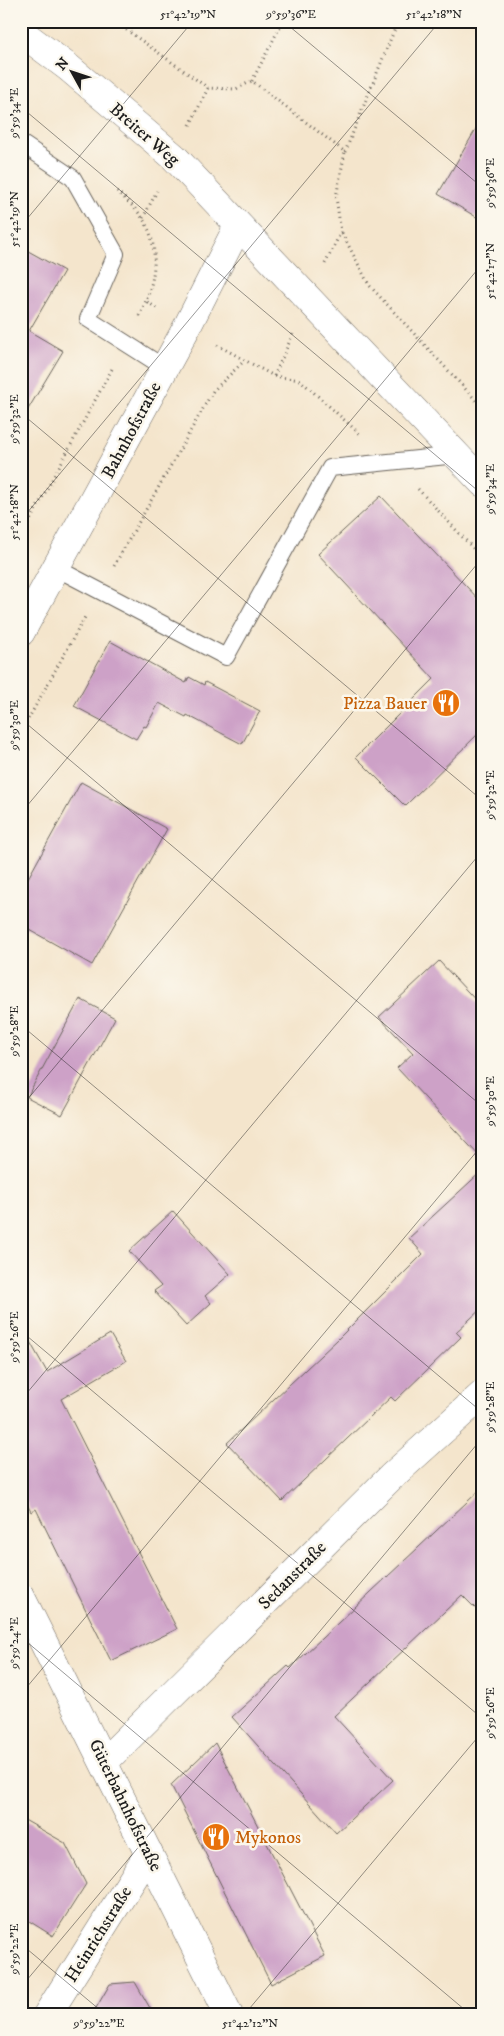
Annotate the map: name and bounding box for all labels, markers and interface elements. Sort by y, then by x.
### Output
text: 51°42'19"N [160,7,216,22]
text: 9°59'36"E [265,7,317,22]
text: 51°42'18"N [406,7,462,22]
north arrow [48,48,98,98]
text: N [52,54,74,74]
text: 9°59'34"E [7,87,22,139]
street label: Breiter Weg [105,98,184,171]
text: 9°59'36"E [483,157,498,209]
text: 51°42'19"N [7,191,22,247]
text: 51°42'17"N [483,243,498,299]
street label: Bahnhofstraße [97,378,167,482]
text: 9°59'32"E [7,394,22,445]
text: 9°59'34"E [483,463,498,515]
text: 51°42'18"N [7,484,22,540]
restaurant icon: Pizza Bauer [431,688,461,718]
place label: Pizza Bauer [343,693,427,715]
text: 9°59'30"E [7,699,22,751]
text: 9°59'32"E [483,770,498,821]
text: 9°59'28"E [7,1005,22,1058]
text: 9°59'30"E [483,1075,498,1127]
text: 9°59'26"E [7,1311,22,1364]
text: 9°59'28"E [483,1381,498,1434]
street label: Sedanstraße [254,1537,331,1614]
text: 9°59'24"E [7,1616,22,1670]
text: 9°59'26"E [483,1687,498,1740]
street label: Güterbahnhofstraße [84,1736,167,1875]
restaurant icon: Mykonos [201,1822,231,1852]
place label: Mykonos [235,1827,301,1849]
street label: Heinrichstraße [61,1882,137,1987]
text: 9°59'22"E [7,1923,22,1976]
text: 9°59'22"E [72,2016,125,2031]
text: 51°42'12"N [222,2016,278,2031]

